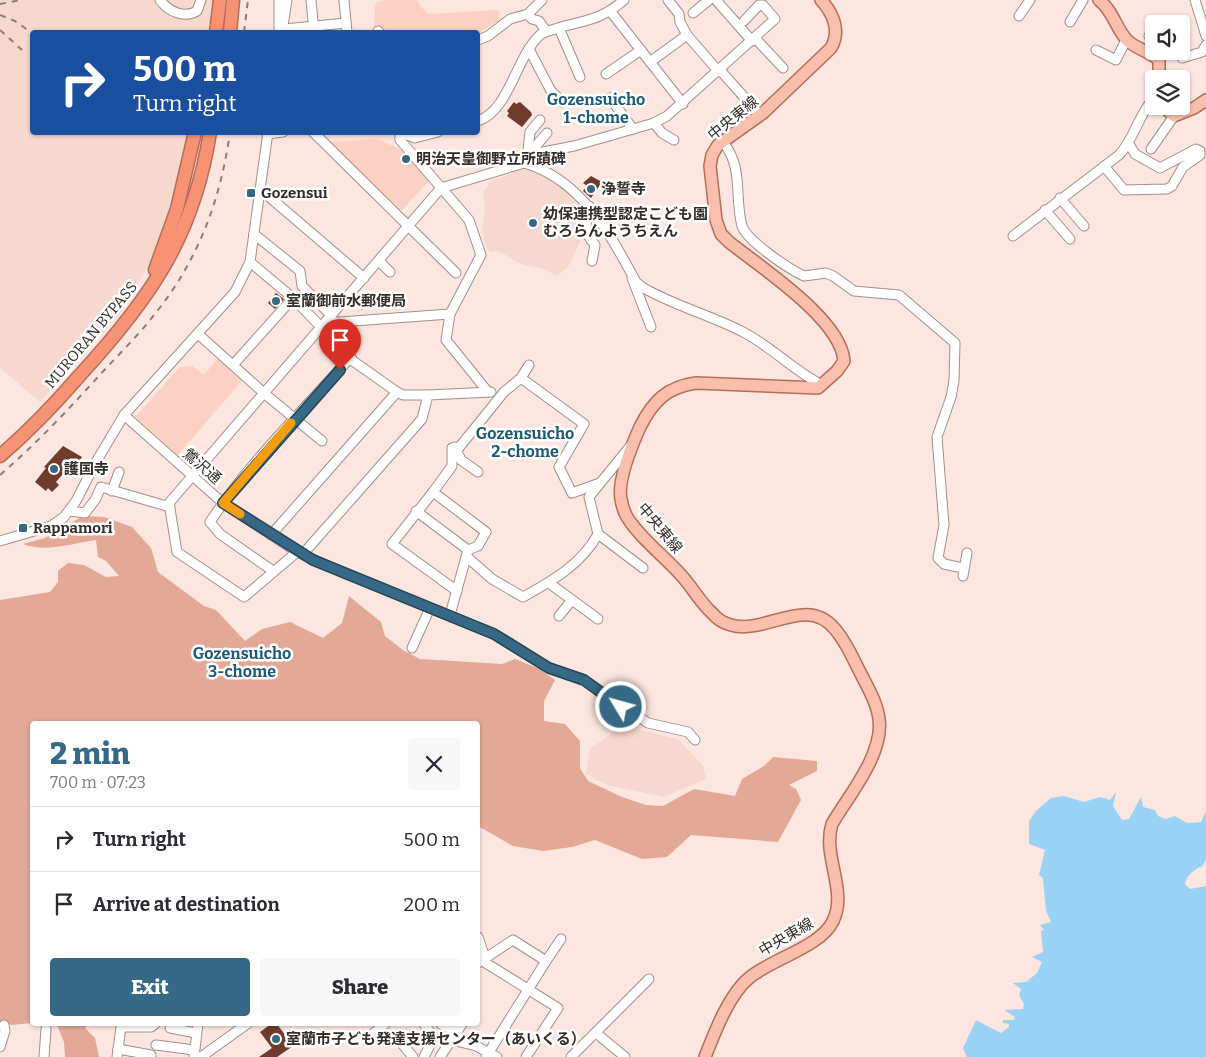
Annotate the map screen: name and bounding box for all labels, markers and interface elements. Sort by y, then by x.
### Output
map controls [1145,15,1190,115]
button: sound [1145,15,1190,60]
text: 500 m [133,48,236,90]
icon: right [50,50,115,115]
button: layers [1145,70,1190,115]
text: Turn right [133,90,236,117]
district label: Gozensuicho 1-chome [547,90,645,127]
street label: 中央東線 [704,92,762,144]
place label: 明治天皇御野立所蹟碑 [416,150,566,168]
marker: 明治天皇御野立所蹟碑 [400,153,412,165]
place label: 浄誓寺 [601,180,646,198]
marker: 浄誓寺 [585,183,597,195]
place label: Gozensui [261,184,328,202]
marker: Gozensui [245,187,257,199]
place label: 幼保連携型認定こども園 むろらんようちえん [543,205,708,240]
marker: 幼保連携型認定こども園 むろらんようちえん [527,217,539,229]
street label: MURORAN BYPASS [41,278,141,392]
place label: 室蘭御前水郵便局 [286,292,406,310]
marker: 室蘭御前水郵便局 [270,295,282,307]
pin [319,319,361,370]
icon: arrive [326,326,354,354]
district label: Gozensuicho 2-chome [476,424,574,461]
street label: 鶯沢通 [179,444,225,488]
place label: 護国寺 [64,460,109,478]
marker: 護国寺 [48,463,60,475]
street label: 中央東線 [634,499,686,557]
place label: Rappamori [33,519,113,537]
marker: Rappamori [17,522,29,534]
district label: Gozensuicho 3-chome [193,644,291,681]
position arrow [594,680,646,732]
text: 2 min [50,736,130,772]
button: close [408,738,460,790]
text: 700 m · 07:23 [50,773,146,792]
icon: right [50,825,78,853]
text: Turn right [93,828,186,851]
text: 500 m [404,828,460,851]
icon: arrive [50,890,78,918]
text: Arrive at destination [93,893,280,916]
text: 200 m [403,893,460,916]
street label: 中央東線 [756,914,816,960]
button: Exit [50,958,250,1016]
button: Share [260,958,460,1016]
place label: 室蘭市子ども発達支援センター（あいくる） [286,1030,586,1048]
marker: 室蘭市子ども発達支援センター（あいくる） [270,1033,282,1045]

